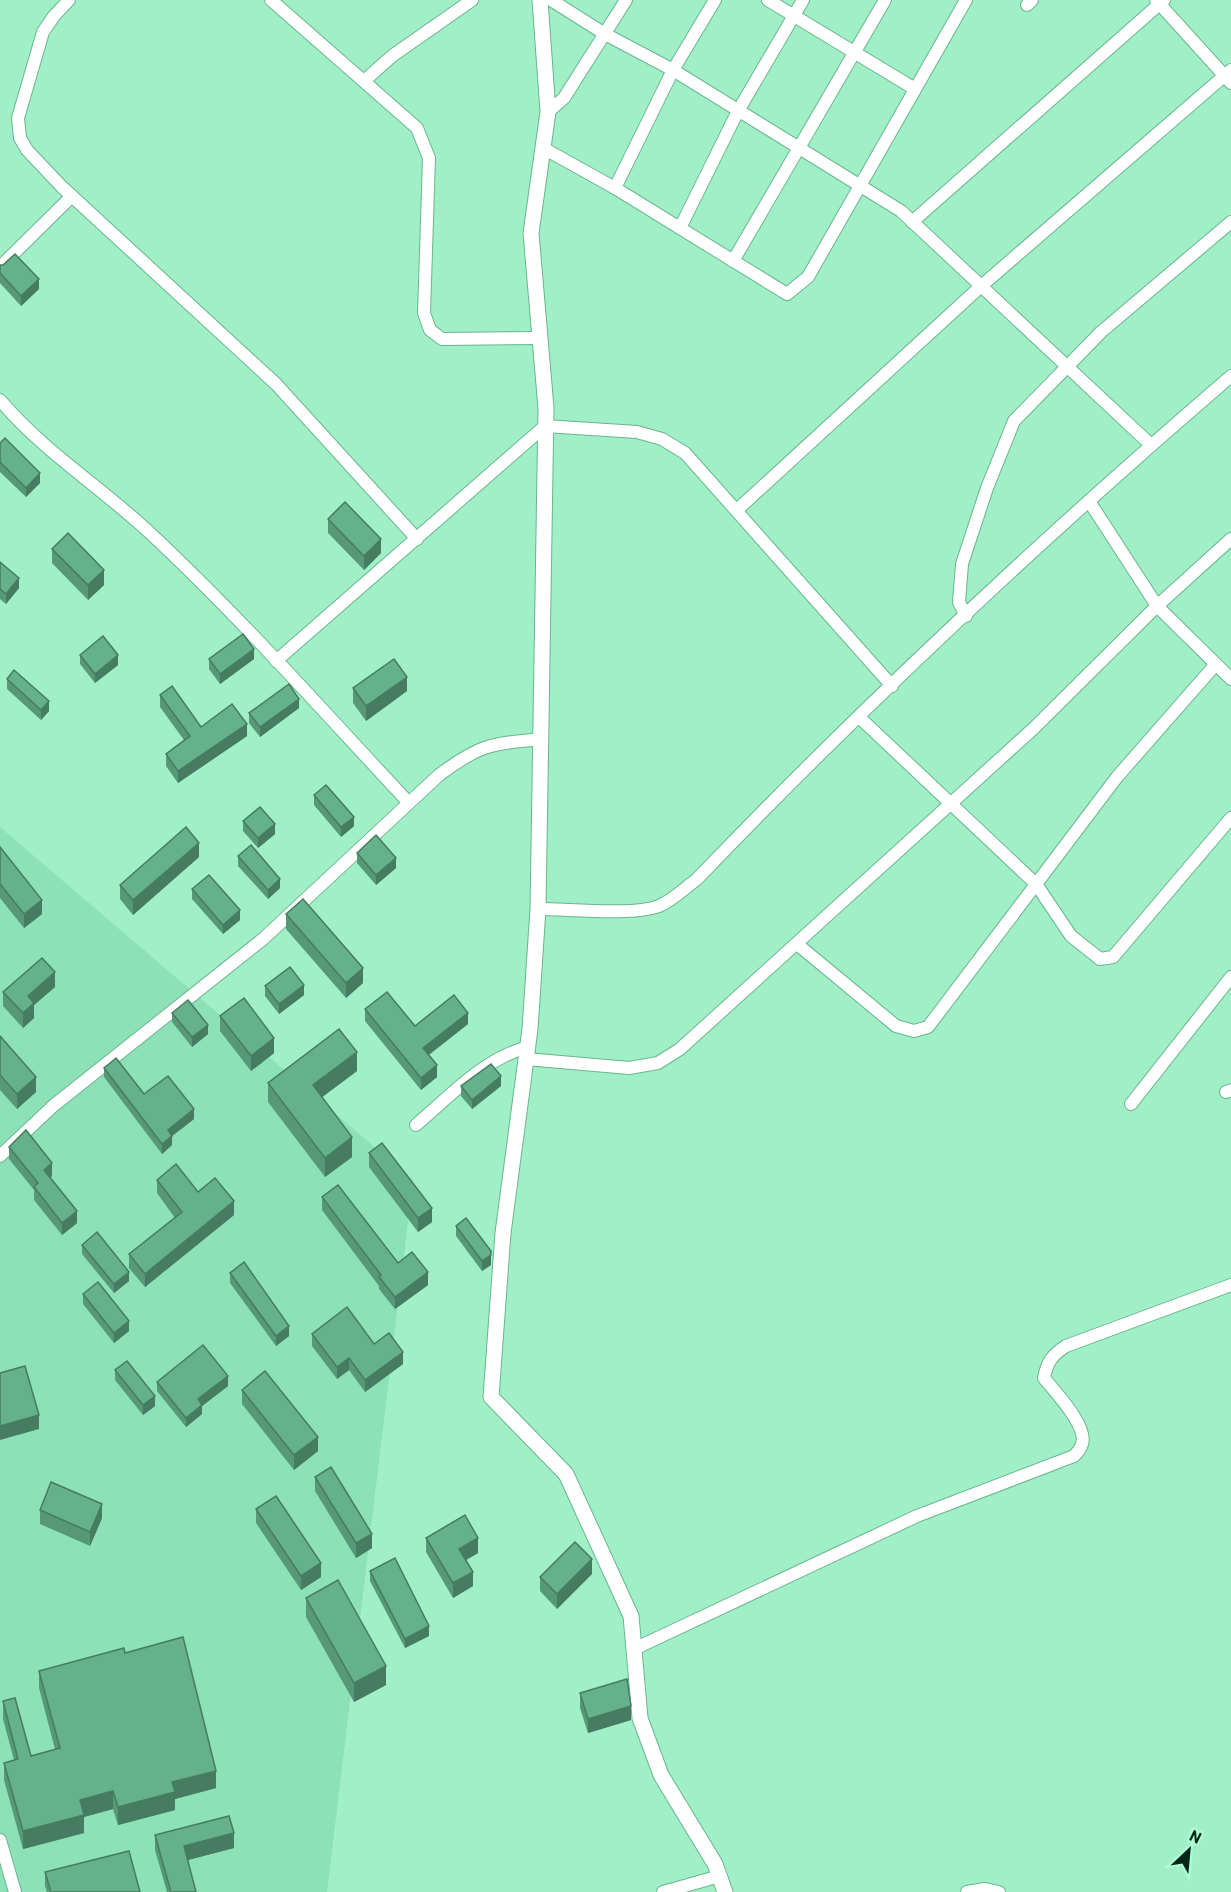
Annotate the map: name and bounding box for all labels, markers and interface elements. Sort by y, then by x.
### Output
north arrow [1159,1820,1219,1880]
text: N [1187,1825,1205,1847]

